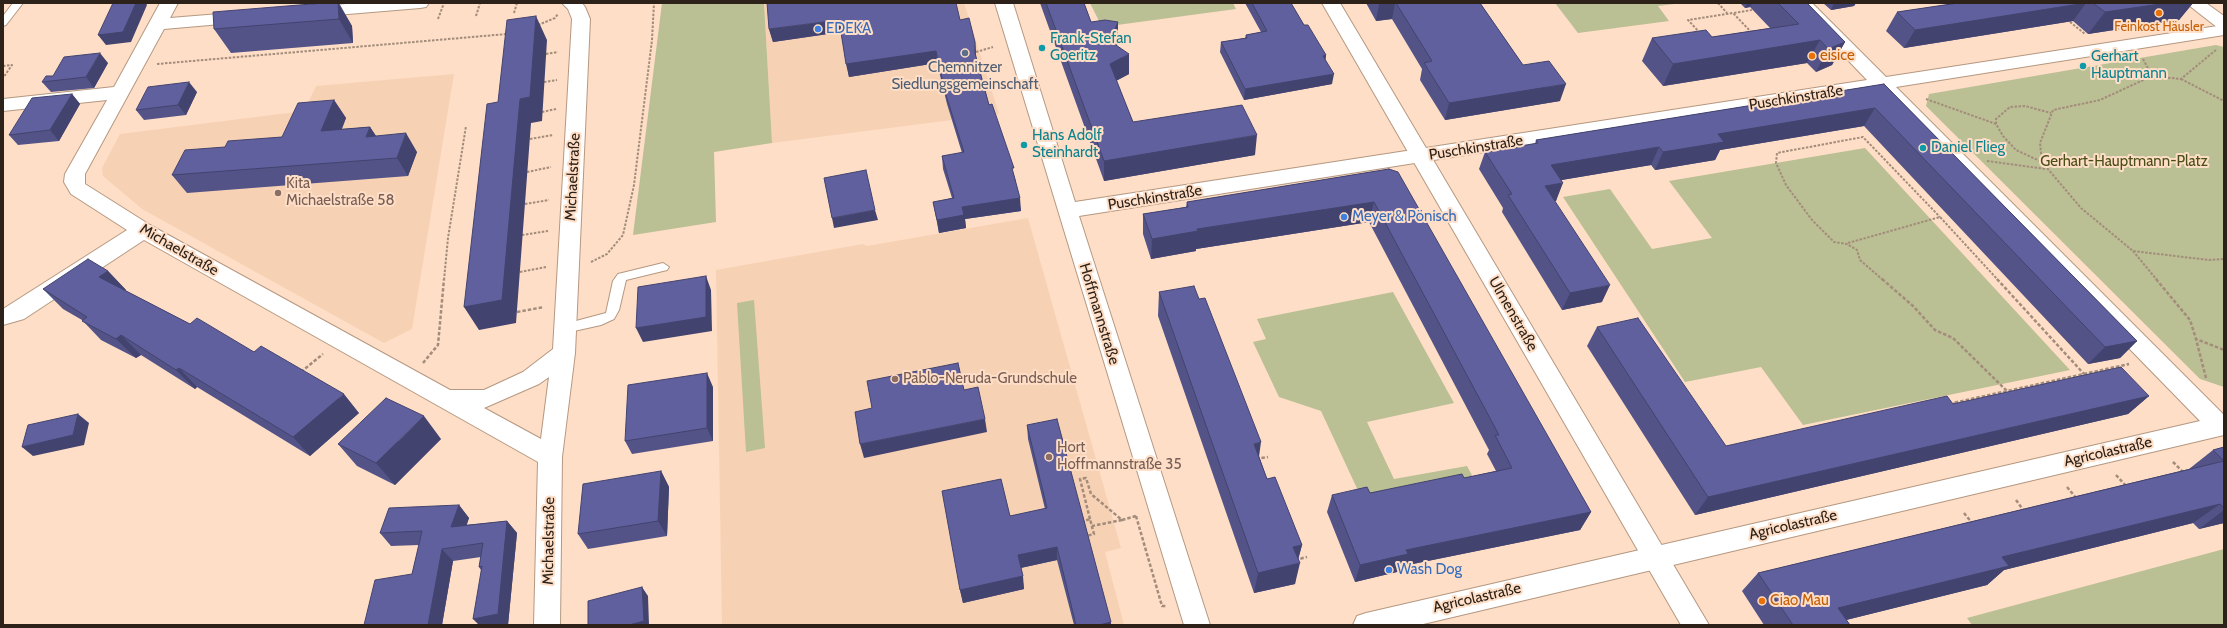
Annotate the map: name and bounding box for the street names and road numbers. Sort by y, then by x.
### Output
street label: Puschkinstraße [1748,82,1844,114]
street label: Puschkinstraße [1428,132,1524,164]
street label: Michaelstraße [562,133,584,221]
street label: Puschkinstraße [1107,182,1203,214]
street label: Michaelstraße [136,220,222,280]
street label: Hoffmannstraße [1075,261,1123,367]
street label: Ulmenstraße [1485,274,1541,354]
street label: Agricolastraße [2062,433,2154,471]
street label: Michaelstraße [539,497,559,585]
street label: Agricolastraße [1747,506,1839,544]
street label: Agricolastraße [1431,579,1523,617]

